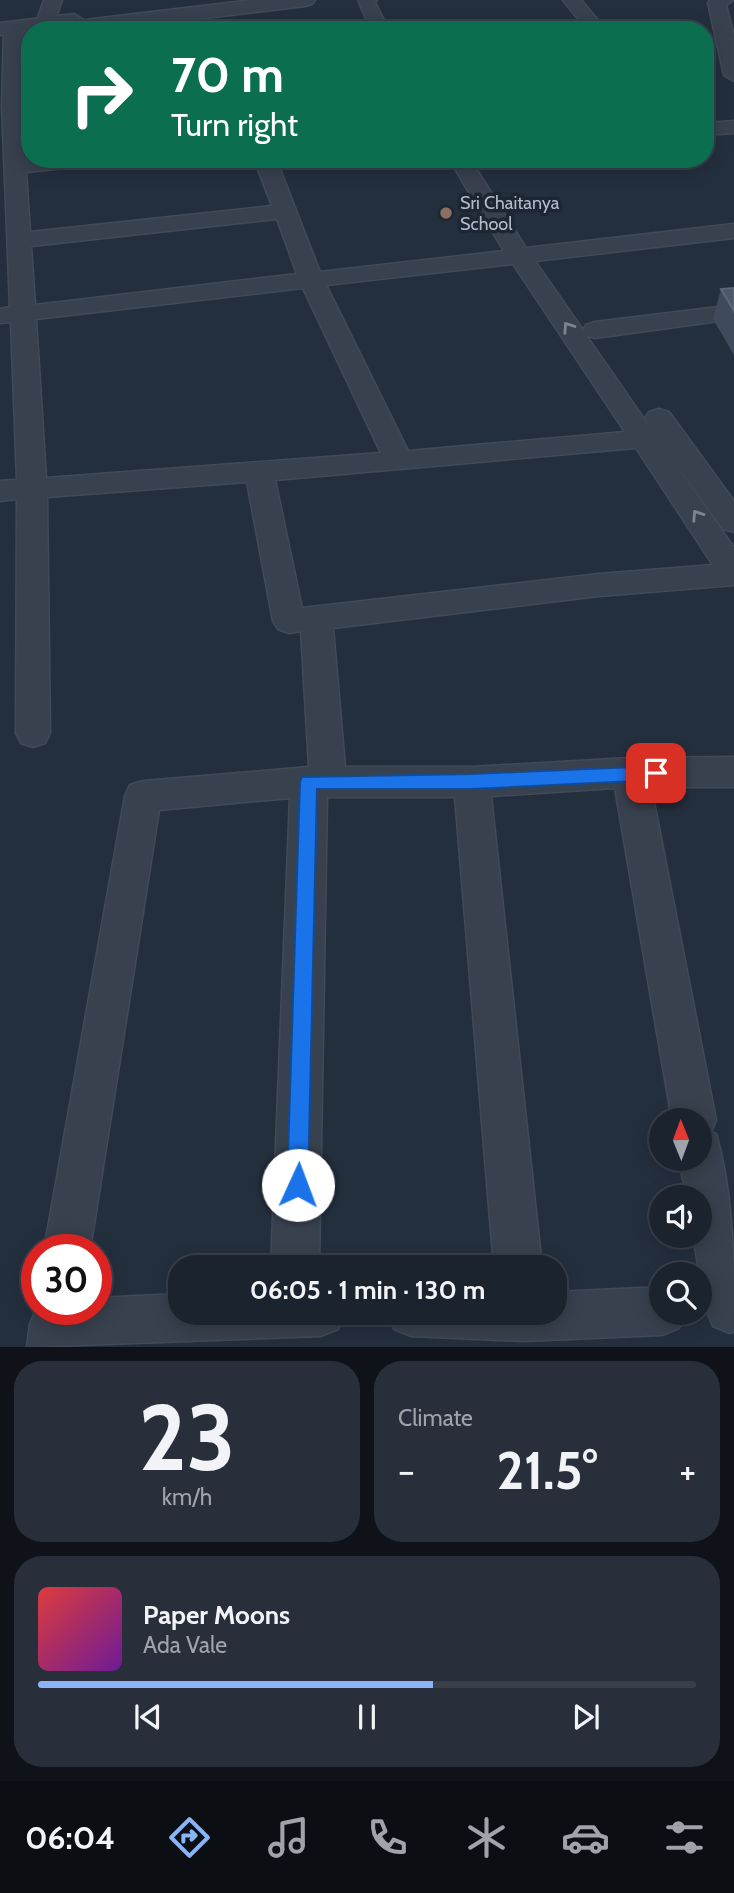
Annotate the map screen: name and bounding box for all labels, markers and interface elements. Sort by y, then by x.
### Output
text: 70 m [171,45,284,104]
icon: right [56,49,147,140]
text: Turn right [171,105,298,144]
place label: Sri Chaitanya School [460,192,560,235]
marker: Sri Chaitanya School [438,205,454,221]
one-way arrow [563,322,576,335]
one-way arrow [692,510,705,523]
pin [626,743,686,803]
icon: arrive [637,754,675,792]
north arrow [649,1108,712,1171]
map controls [649,1108,712,1325]
position arrow [261,1148,335,1222]
button: sound [649,1185,712,1248]
speed limit sign: 30 [21,1234,112,1325]
button: search [649,1262,712,1325]
text: 06:05 · 1 min · 130 m [250,1274,485,1306]
text: 23 [138,1382,236,1493]
text: Climate [398,1404,473,1432]
text: 21.5° [496,1439,598,1502]
text: − [398,1447,415,1494]
text: + [679,1447,696,1494]
text: km/h [162,1483,212,1511]
text: Paper Moons [143,1599,290,1631]
text: Ada Vale [143,1631,227,1659]
icon: previous [129,1698,167,1736]
icon: pause [348,1698,386,1736]
icon: next [567,1698,605,1736]
icon: directions [165,1813,214,1862]
icon: music [264,1813,313,1862]
icon: phone [363,1813,412,1862]
icon: climate [462,1813,511,1862]
icon: car [561,1813,610,1862]
icon: filters [660,1813,709,1862]
text: 06:04 [25,1818,115,1857]

